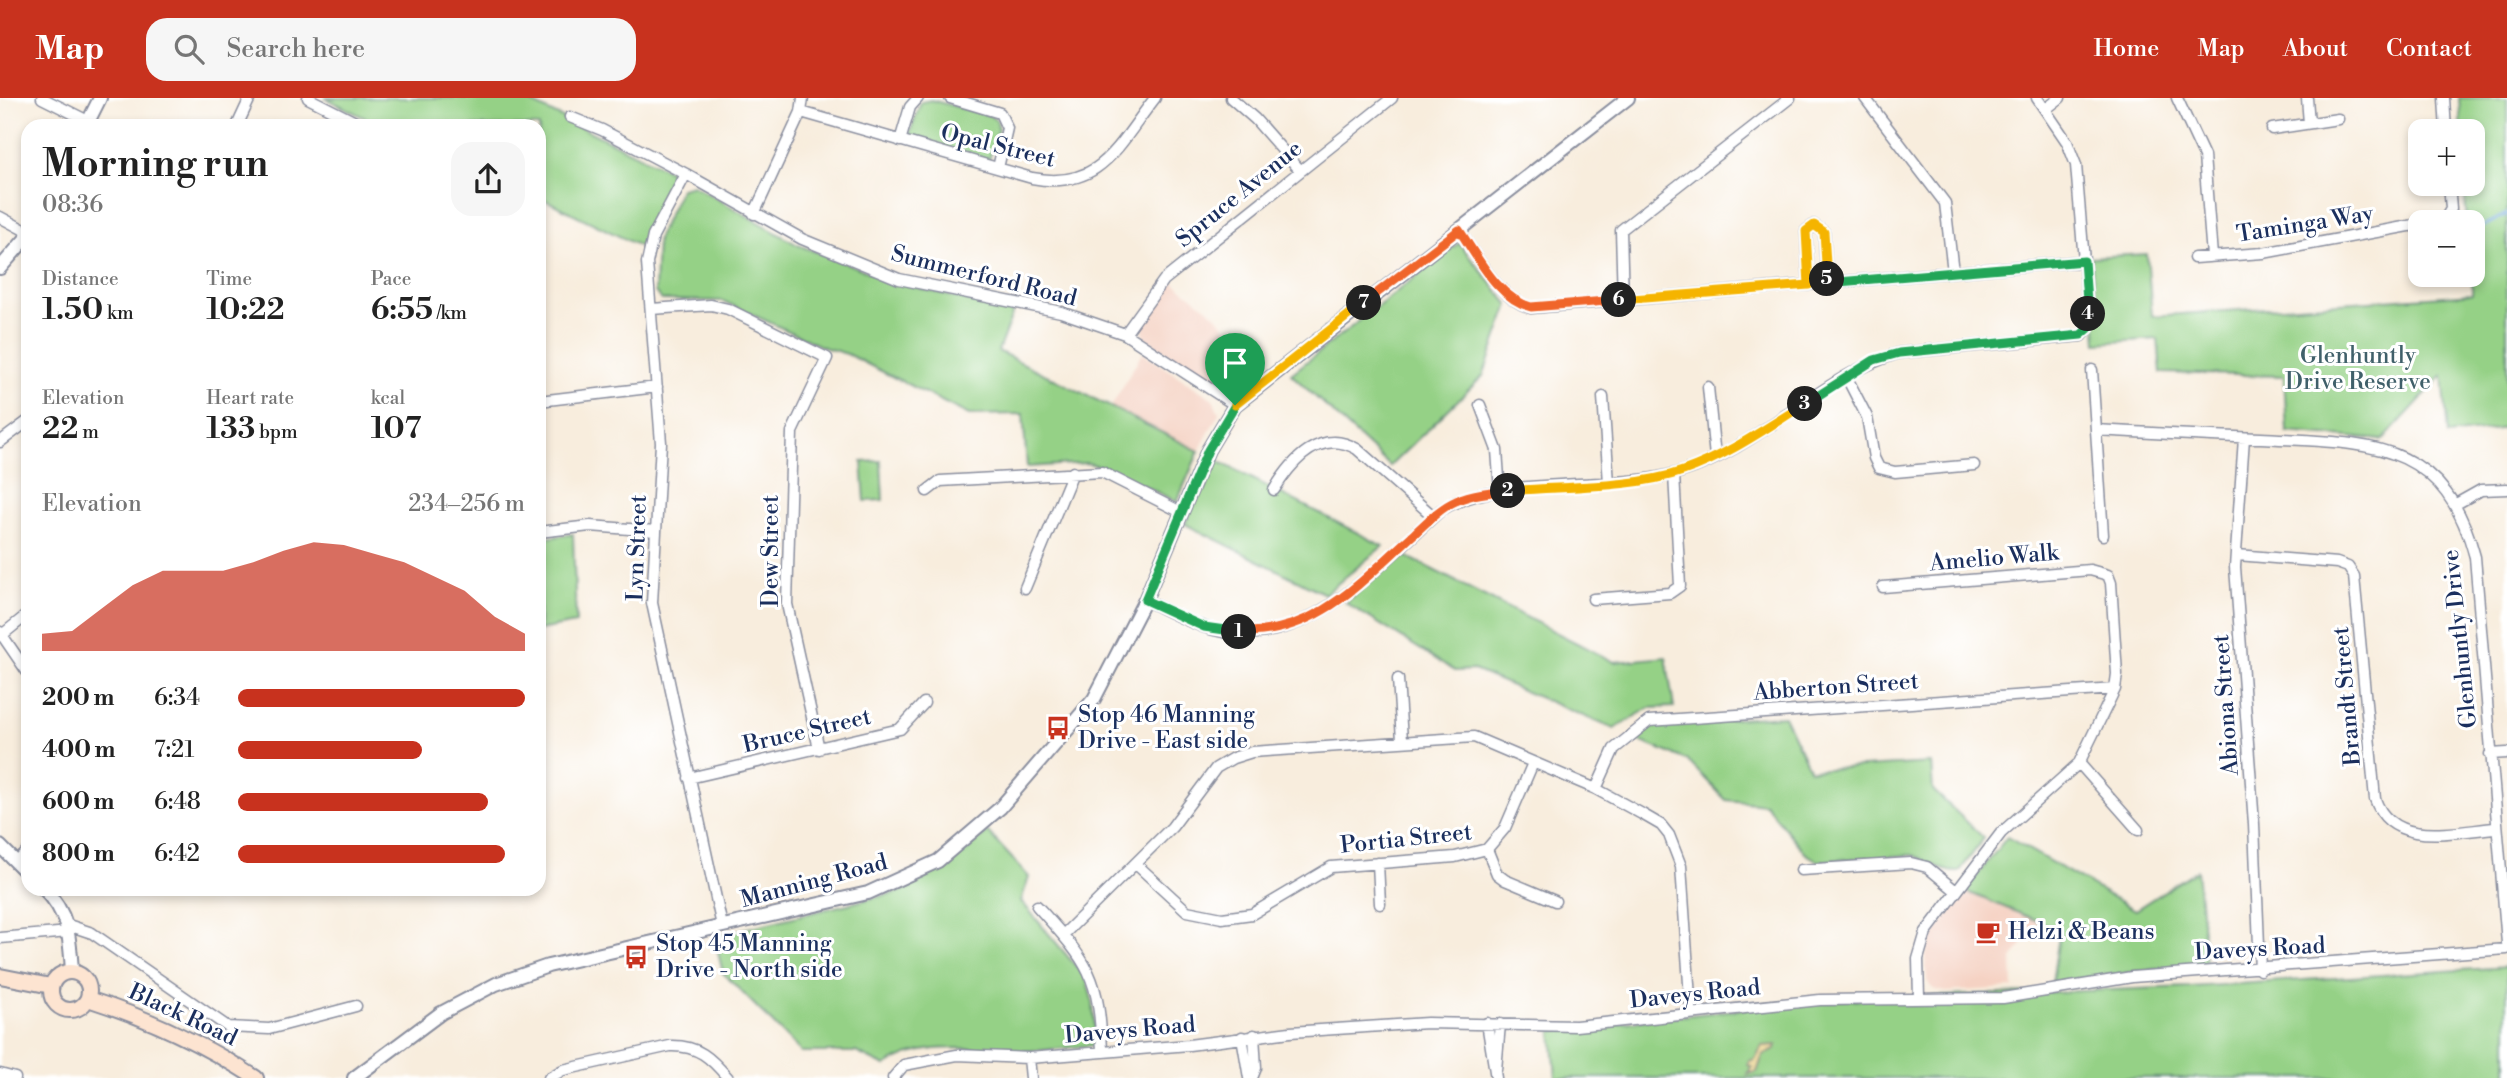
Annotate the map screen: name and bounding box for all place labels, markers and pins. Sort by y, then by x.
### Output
pin: 5 [1810,262,1844,296]
pin: 6 [1602,282,1636,318]
pin: 7 [1346,286,1382,320]
pin: 4 [2070,296,2106,332]
pin [1205,333,1265,405]
pin: 3 [1787,386,1822,422]
pin: 2 [1490,474,1526,508]
pin: 1 [1222,614,1256,650]
place label: Stop 46 Manning Drive - East side [1078,701,1255,755]
bus stop icon: Stop 46 Manning Drive - East side [1044,714,1072,742]
cafe icon: Helzi & Beans [1974,918,2002,946]
place label: Helzi & Beans [2008,918,2155,946]
place label: Stop 45 Manning Drive - North side [656,930,843,984]
bus stop icon: Stop 45 Manning Drive - North side [622,943,650,971]

